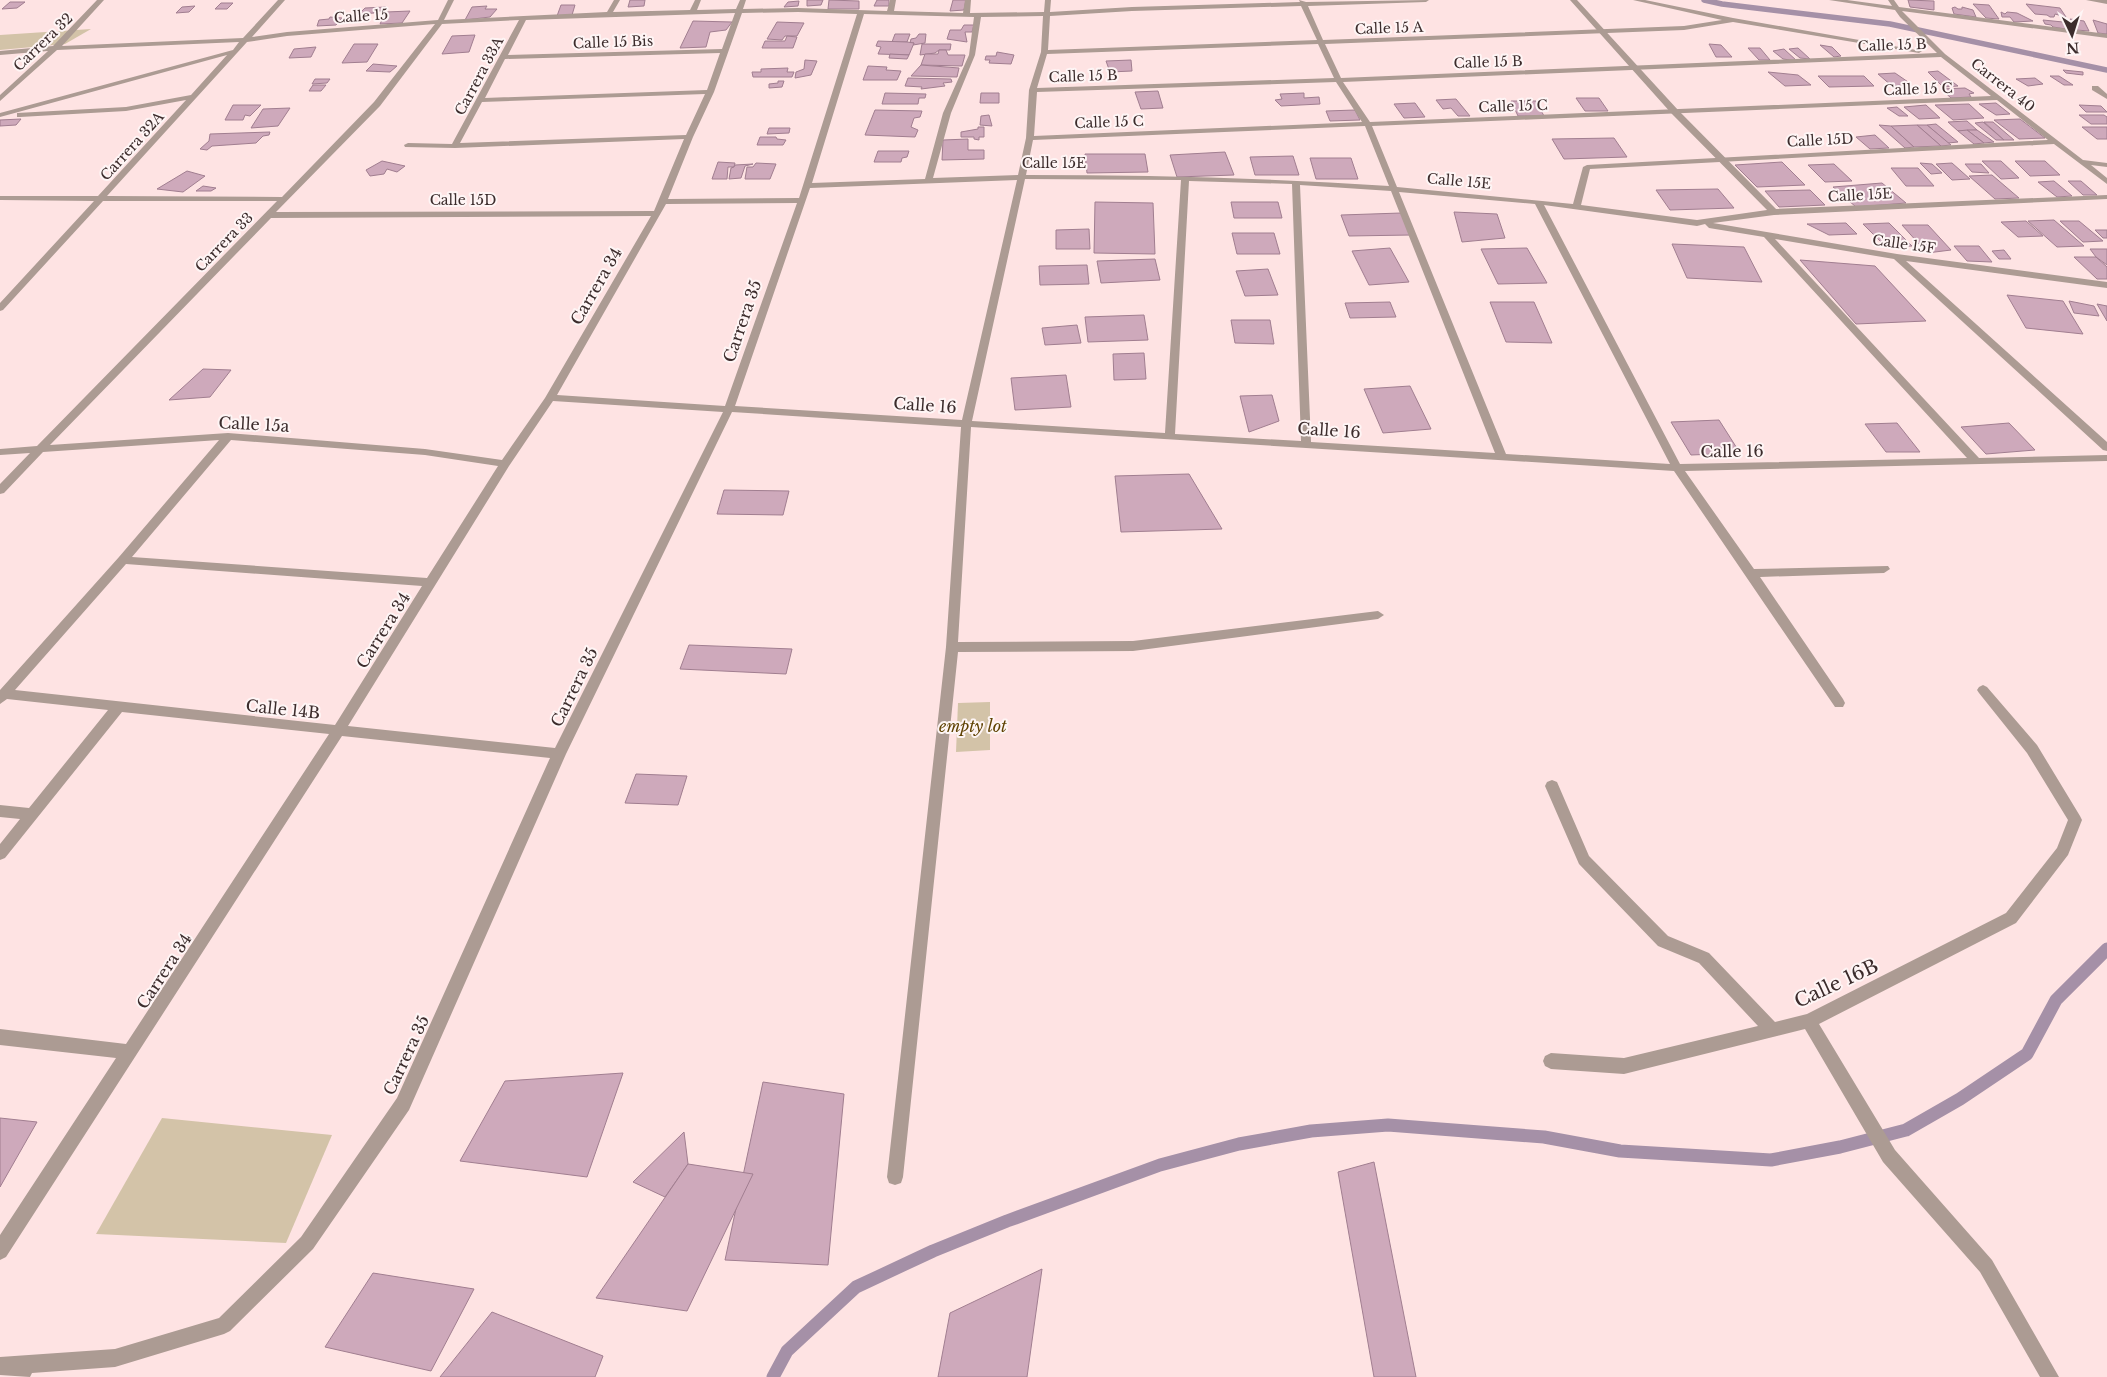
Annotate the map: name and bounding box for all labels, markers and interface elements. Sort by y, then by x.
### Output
street label: Calle 15 [333,5,389,27]
street label: Carrera 32 [9,9,77,75]
north arrow [2047,10,2097,60]
street label: Calle 15 A [1354,18,1424,38]
street label: Calle 15 Bis [573,32,653,52]
street label: Carrera 33A [451,33,507,118]
street label: Calle 15 B [1857,35,1927,55]
text: N [2066,39,2080,57]
street label: Calle 15 B [1453,52,1523,72]
street label: Carrera 40 [1967,54,2039,116]
street label: Calle 15 B [1048,66,1118,86]
street label: Calle 15 C [1883,79,1953,99]
street label: Calle 15 C [1478,96,1548,116]
street label: Carrera 32A [96,108,168,184]
street label: Calle 15 C [1074,112,1144,132]
street label: Calle 15D [1786,129,1854,151]
street label: Calle 15E [1022,154,1086,172]
street label: Calle 15E [1426,169,1492,193]
street label: Calle 15E [1827,184,1893,206]
street label: Calle 15D [430,191,496,209]
street label: Carrera 33 [191,208,257,276]
street label: Calle 15F [1871,231,1937,257]
street label: Carrera 34 [566,244,626,328]
street label: Carrera 35 [719,277,765,365]
street label: Calle 16 [893,393,957,417]
street label: Calle 15a [218,412,290,436]
street label: Calle 16 [1297,418,1361,442]
street label: Calle 16 [1700,440,1764,462]
street label: Carrera 34 [352,588,414,672]
street label: Carrera 35 [546,644,602,730]
street label: Calle 14B [245,695,321,723]
park label: empty lot [939,716,1007,736]
street label: Carrera 34 [132,929,196,1013]
street label: Calle 16B [1791,954,1882,1013]
street label: Carrera 35 [379,1012,433,1098]

